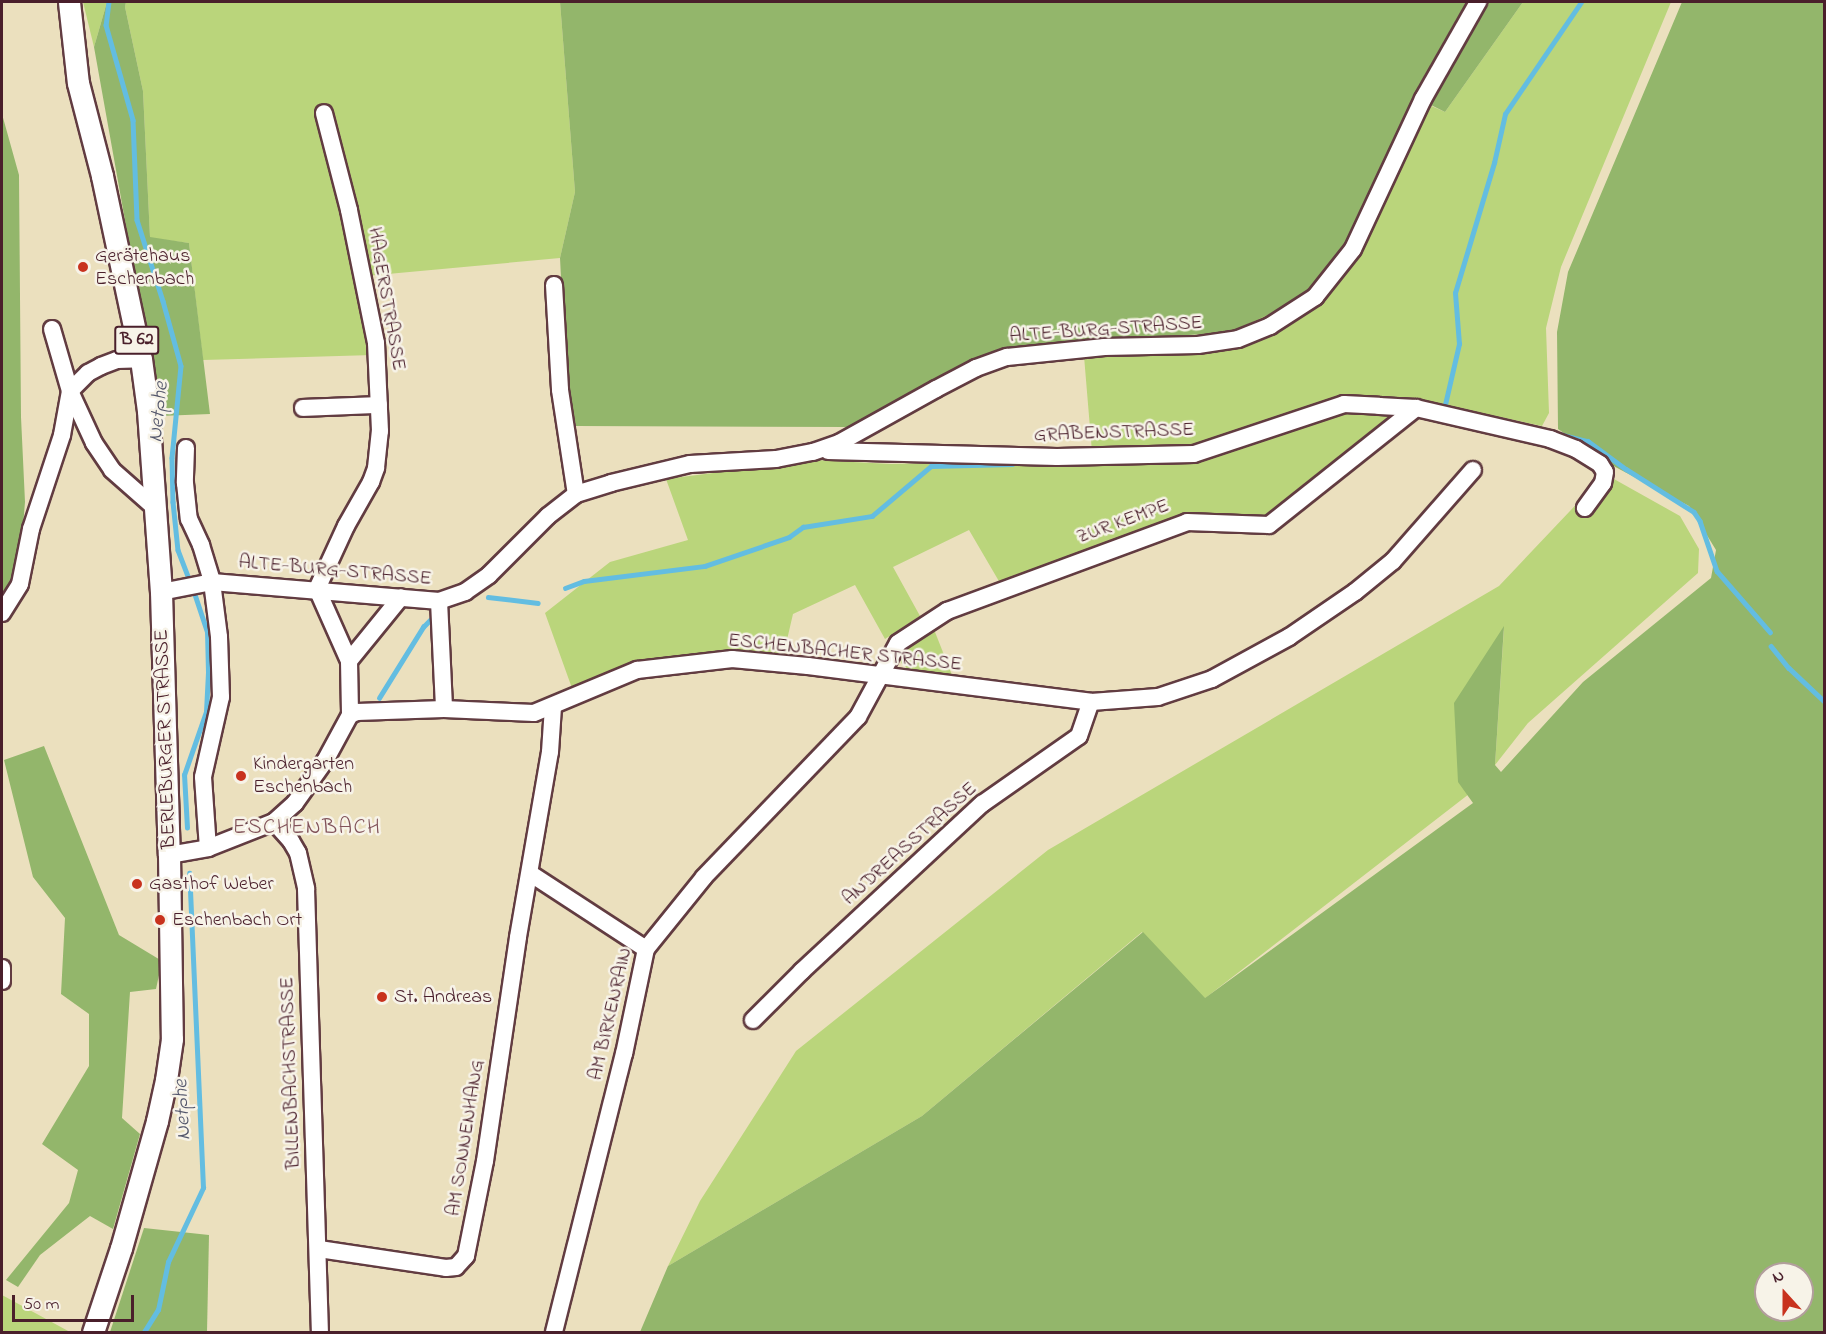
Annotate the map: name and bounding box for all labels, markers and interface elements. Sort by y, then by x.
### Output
street label: HAGERSTRASSE [362,225,410,373]
place label: Gerätehaus Eschenbach [95,244,194,291]
marker: Gerätehaus Eschenbach [76,260,90,274]
street label: ALTE-BURG-STRASSE [1009,311,1203,349]
road number: B 62 [113,325,161,355]
water label: Netphe [143,380,175,444]
street label: GRABENSTRASSE [1033,418,1195,448]
street label: ZUR KEMPE [1074,494,1172,550]
street label: ALTE-BURG-STRASSE [237,551,433,591]
street label: BERLEBURGER STRASSE [150,629,182,849]
street label: ESCHENBACHER STRASSE [727,629,963,677]
place label: Kindergarten Eschenbach [253,752,354,799]
marker: Kindergarten Eschenbach [234,769,248,783]
street label: ANDREASSTRASSE [838,777,982,911]
district label: ESCHENBACH [233,816,381,842]
place label: Gasthof Weber [149,872,274,896]
marker: Gasthof Weber [130,877,144,891]
place label: Eschenbach Ort [172,908,302,932]
marker: Eschenbach Ort [153,913,167,927]
street label: AM BIRKENRAIN [584,945,638,1083]
street label: BILLENBACHSTRASSE [276,976,306,1170]
place label: St. Andreas [394,985,492,1009]
marker: St. Andreas [375,990,389,1004]
street label: AM SONNENHANG [442,1058,490,1218]
water label: Netphe [169,1079,197,1141]
north arrow [1754,1262,1814,1322]
text: N [1769,1264,1788,1290]
scale bar [15,1283,136,1321]
text: 50 m [23,1292,60,1318]

